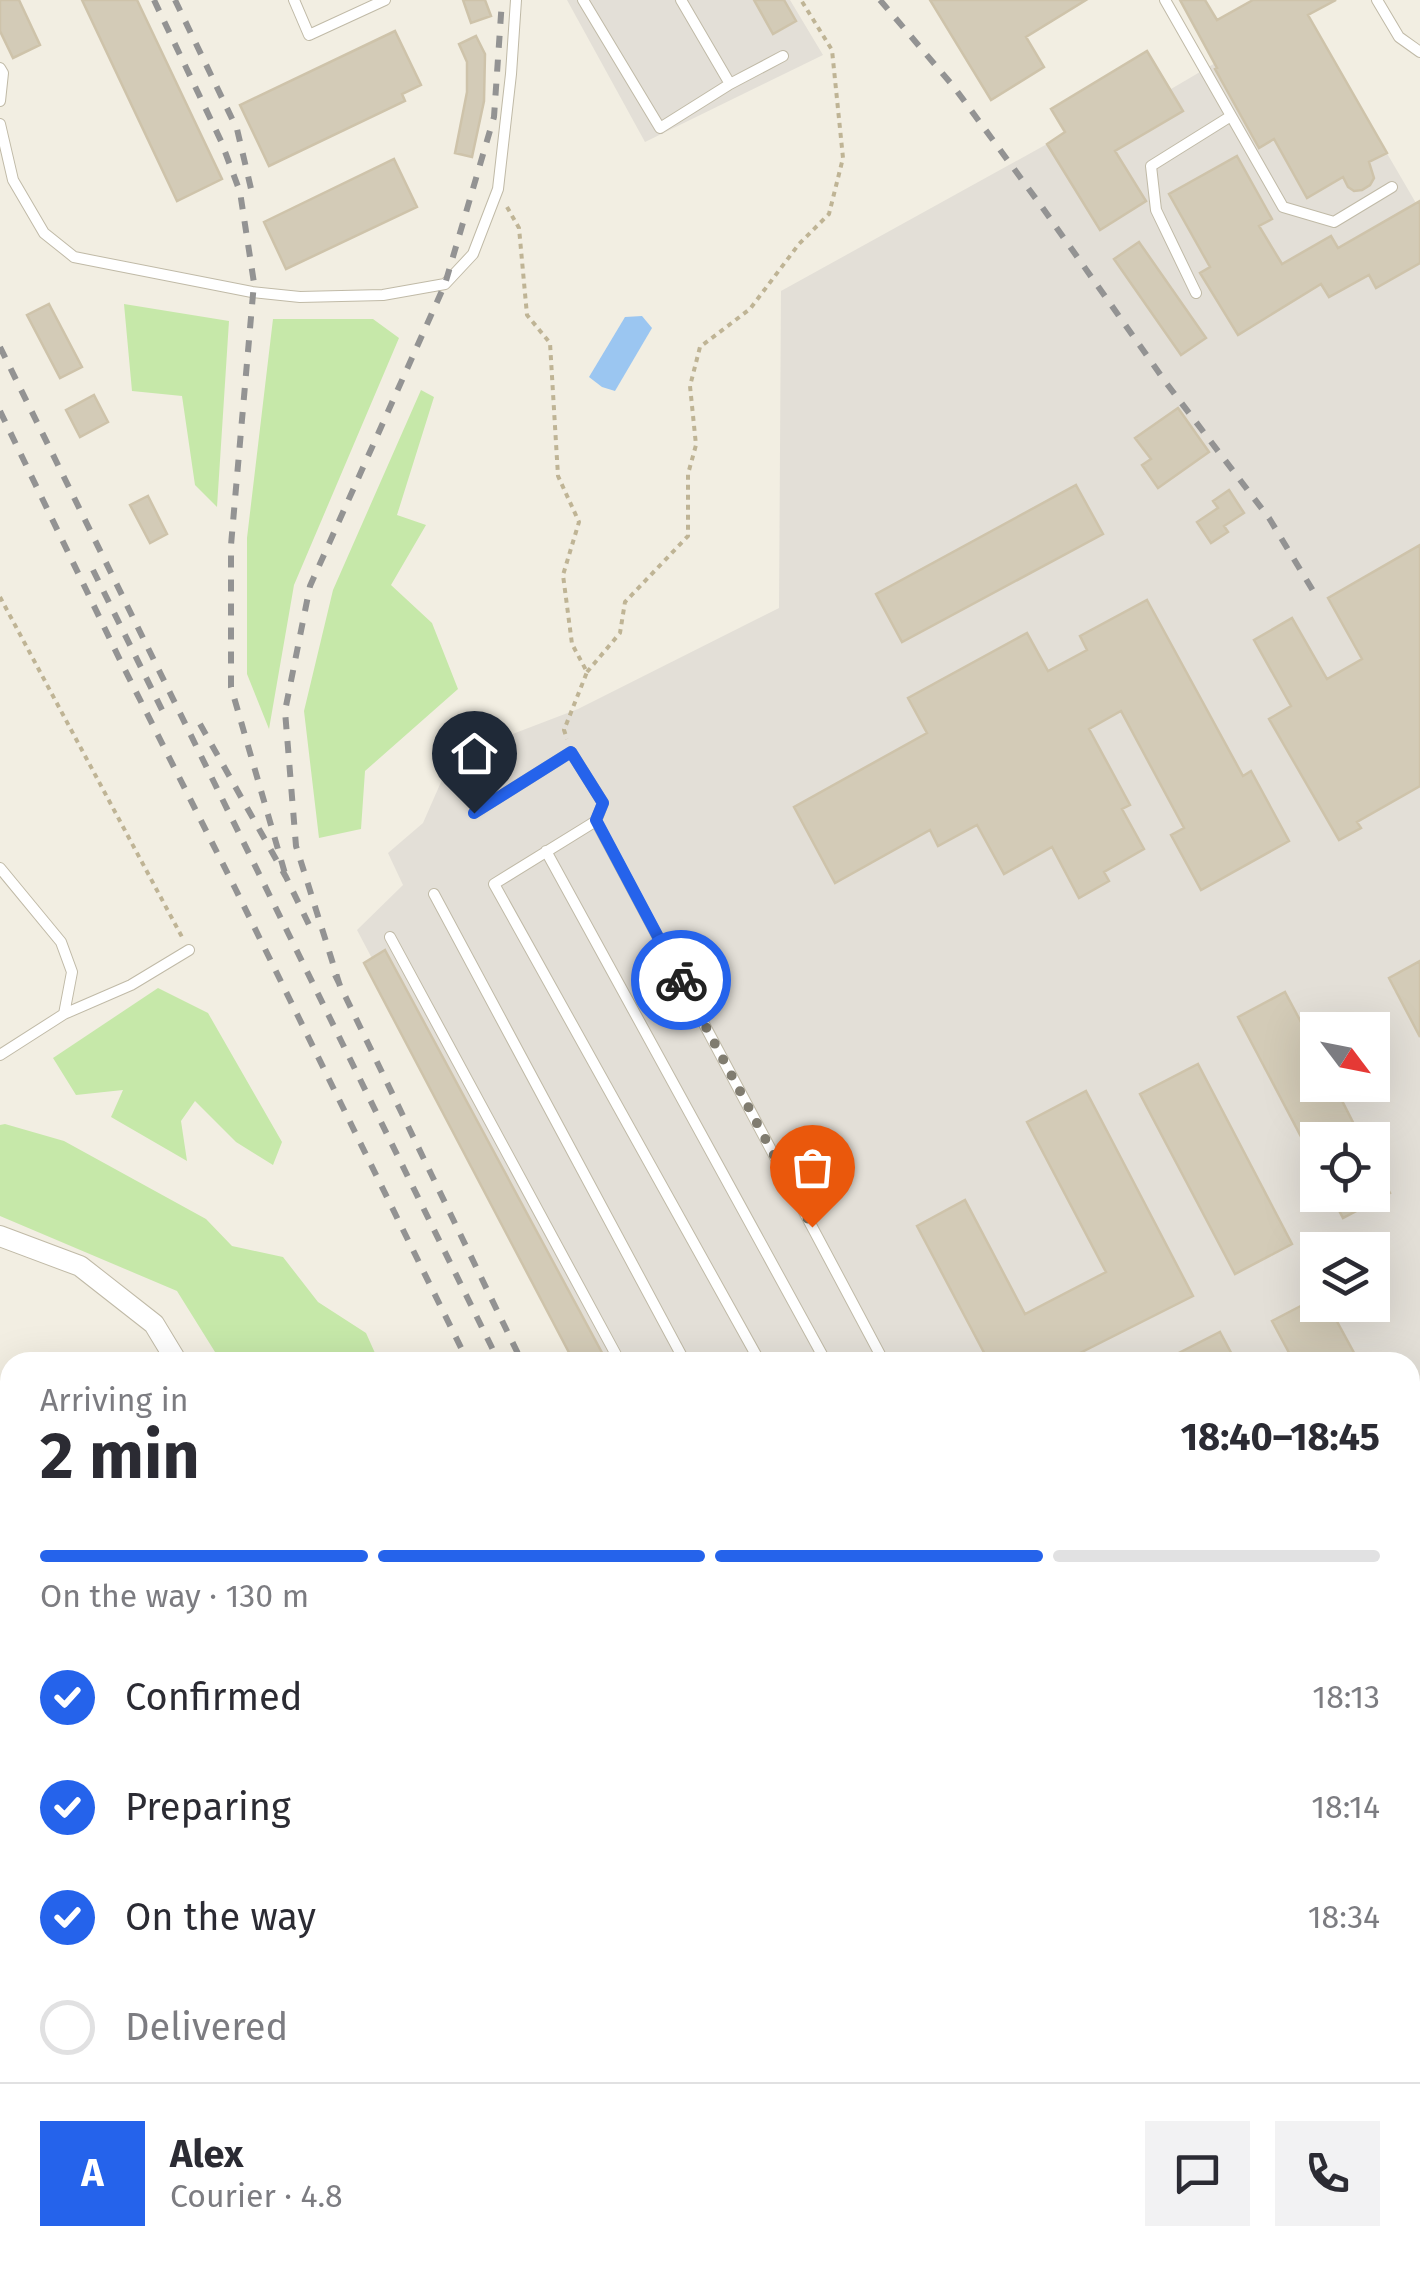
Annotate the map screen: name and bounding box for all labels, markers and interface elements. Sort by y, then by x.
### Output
pin [432,711,517,814]
icon: home [447,726,502,781]
courier [631,930,731,1030]
icon: bike [654,953,709,1008]
north arrow [1300,1012,1390,1102]
map controls [1300,1012,1390,1322]
button: locate [1300,1122,1390,1212]
pin [770,1125,855,1228]
icon: bag [785,1140,840,1195]
button: layers [1300,1232,1390,1322]
text: Arriving in [40,1381,188,1419]
text: 18:40–18:45 [1180,1414,1380,1460]
text: 2 min [40,1417,200,1495]
text: On the way · 130 m [40,1577,309,1615]
icon: check [40,1670,95,1725]
text: Confirmed [125,1674,303,1720]
text: 18:13 [1312,1678,1380,1716]
icon: check [40,1780,95,1835]
text: Preparing [125,1784,291,1830]
text: 18:14 [1311,1788,1380,1826]
icon: check [40,1890,95,1945]
text: On the way [125,1894,316,1940]
text: 18:34 [1308,1898,1380,1936]
text: Delivered [125,2004,288,2050]
button: chat [1145,2121,1250,2226]
button: phone [1275,2121,1380,2226]
text: Alex [170,2131,243,2177]
text: A [81,2150,104,2196]
text: Courier · 4.8 [170,2177,343,2215]

